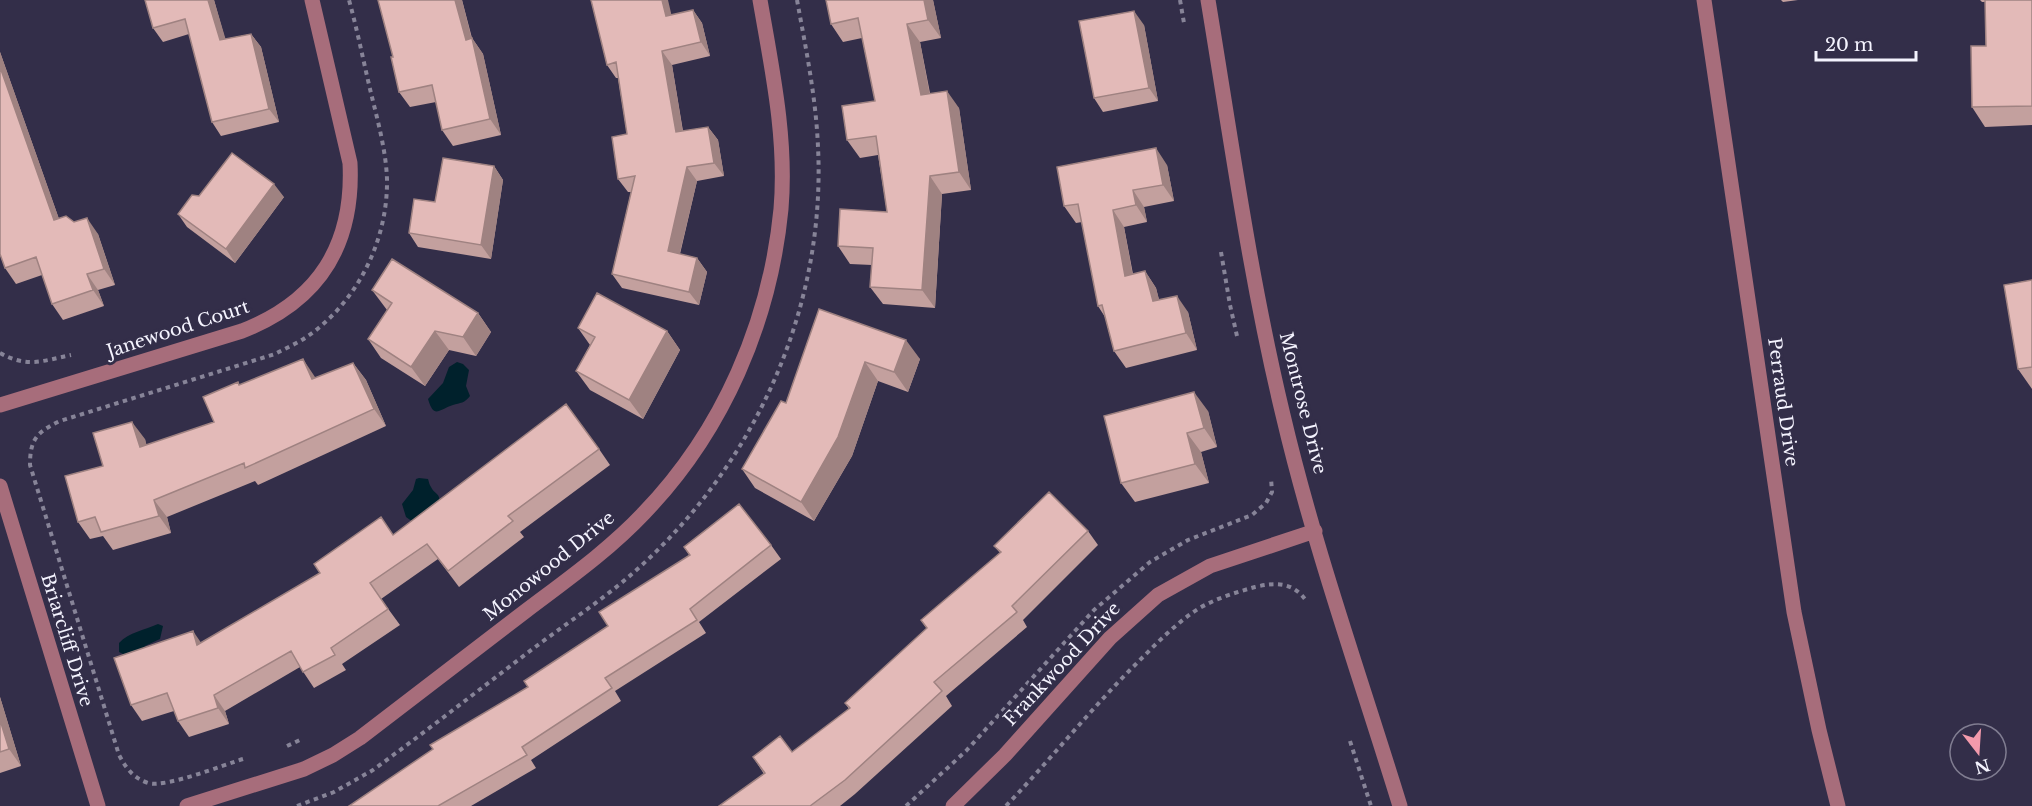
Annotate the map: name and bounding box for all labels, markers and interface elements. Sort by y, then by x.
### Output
scale bar [1816,24,1916,62]
text: 20 m [1825,34,1873,56]
street label: Janewood Court [102,296,252,363]
street label: Montrose Drive [1275,330,1331,476]
street label: Perraud Drive [1763,336,1803,468]
street label: Monowood Drive [479,506,619,626]
street label: Briarcliff Drive [36,571,98,709]
street label: Frankwood Drive [999,598,1125,730]
north arrow [1948,722,2008,782]
text: N [1972,755,1993,778]

